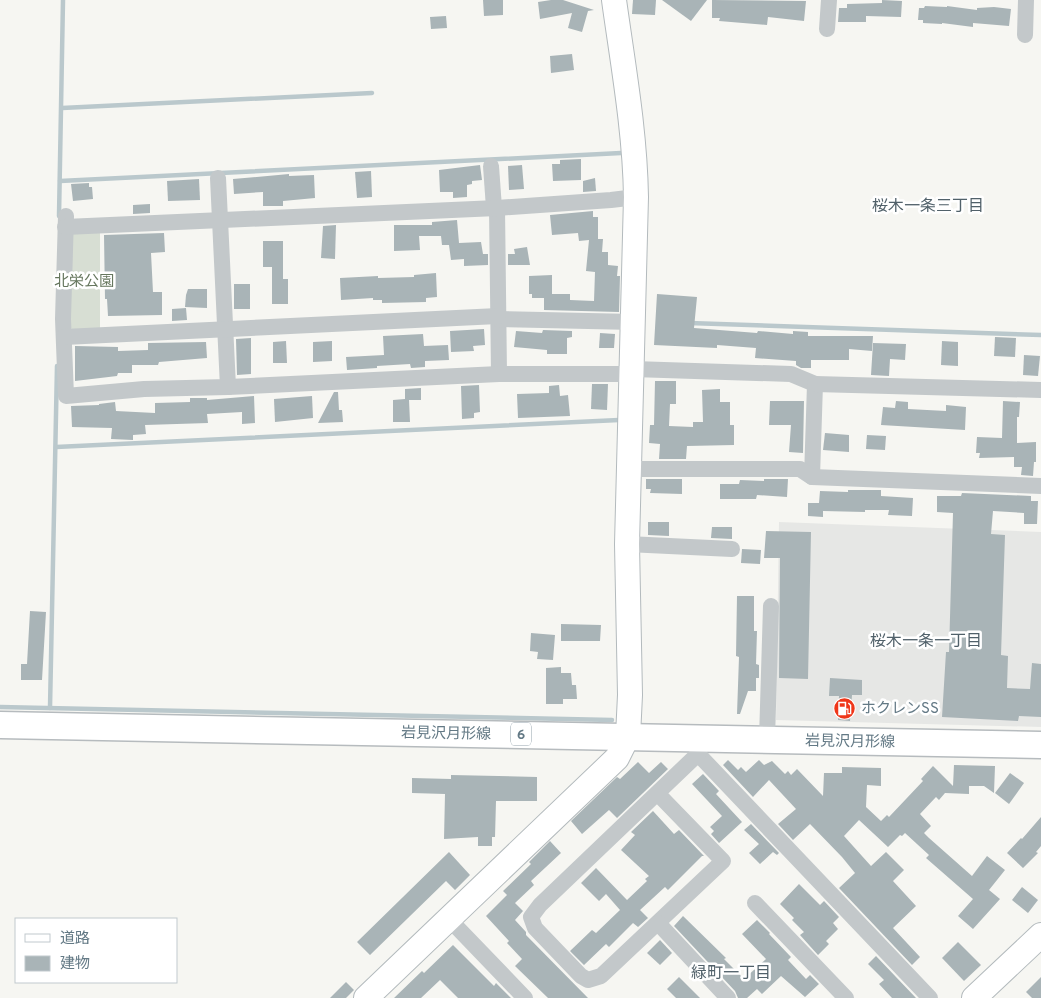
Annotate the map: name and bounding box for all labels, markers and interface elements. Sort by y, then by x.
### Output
district label: 桜木一条三丁目 [872,197,984,217]
park label: 北栄公園 [54,272,114,292]
district label: 桜木一条一丁目 [870,632,982,652]
fuel station icon: ホクレンSS [833,696,857,720]
place label: ホクレンSS [861,700,939,719]
road number: 6 [511,722,531,746]
street label: 岩見沢月形線 [401,724,491,745]
street label: 岩見沢月形線 [805,732,895,753]
legend [15,918,178,983]
text: 道路 [60,930,90,949]
text: 建物 [60,955,90,974]
district label: 緑町一丁目 [691,964,771,984]

